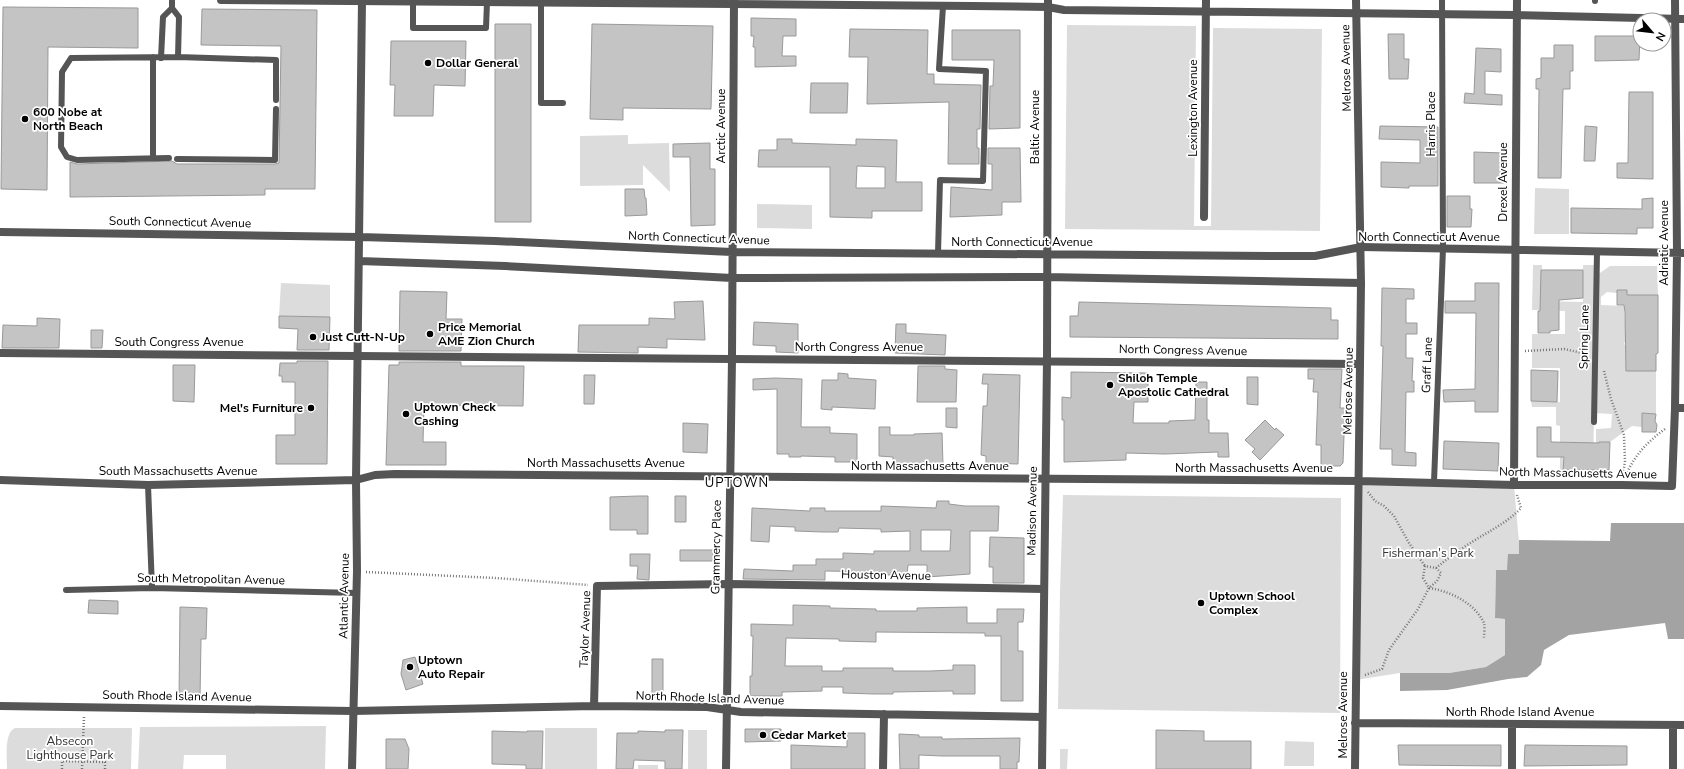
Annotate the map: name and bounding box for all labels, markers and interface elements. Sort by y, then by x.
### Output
north arrow [1632,12,1672,52]
street label: Melrose Avenue [1337,24,1355,112]
text: N [1652,29,1669,44]
place label: Dollar General [436,55,518,71]
marker: Dollar General [423,58,433,68]
street label: Lexington Avenue [1185,59,1201,157]
street label: Arctic Avenue [713,89,729,164]
street label: Baltic Avenue [1027,90,1043,164]
street label: Harris Place [1423,91,1439,157]
place label: 600 Nobe at North Beach [33,104,103,134]
marker: 600 Nobe at North Beach [20,114,30,124]
street label: Drexel Avenue [1495,142,1511,222]
street label: Adriatic Avenue [1656,200,1672,286]
street label: South Connecticut Avenue [109,213,251,231]
street label: North Connecticut Avenue [628,228,770,248]
street label: North Connecticut Avenue [1358,229,1500,245]
street label: North Connecticut Avenue [951,234,1093,250]
street label: Spring Lane [1575,305,1593,369]
place label: Price Memorial AME Zion Church [438,319,535,349]
place label: Just Cutt-N-Up [320,329,405,345]
marker: Price Memorial AME Zion Church [425,329,435,339]
marker: Just Cutt-N-Up [308,332,318,342]
street label: South Congress Avenue [114,334,244,350]
street label: Graff Lane [1418,337,1436,393]
street label: North Congress Avenue [795,339,923,355]
street label: North Congress Avenue [1119,341,1247,359]
street label: Melrose Avenue [1339,347,1357,435]
place label: Shiloh Temple Apostolic Cathedral [1118,370,1229,400]
marker: Shiloh Temple Apostolic Cathedral [1105,380,1115,390]
place label: Uptown Check Cashing [414,399,496,429]
place label: Mel's Furniture [220,400,303,416]
marker: Mel's Furniture [306,403,316,413]
marker: Uptown Check Cashing [401,409,411,419]
street label: North Massachusetts Avenue [527,455,685,471]
street label: North Massachusetts Avenue [851,458,1009,474]
street label: North Massachusetts Avenue [1175,460,1333,476]
street label: South Massachusetts Avenue [99,463,257,479]
street label: North Massachusetts Avenue [1499,464,1657,482]
street label: Madison Avenue [1023,466,1041,556]
district label: UPTOWN [705,474,769,492]
street label: Grammercy Place [707,500,725,594]
park label: Fisherman's Park [1382,545,1475,561]
street label: Atlantic Avenue [335,553,353,639]
street label: Houston Avenue [841,566,931,584]
street label: South Metropolitan Avenue [137,570,285,588]
place label: Uptown School Complex [1209,588,1295,618]
street label: Taylor Avenue [576,590,594,668]
marker: Uptown School Complex [1196,598,1206,608]
place label: Uptown Auto Repair [418,652,485,682]
marker: Uptown Auto Repair [405,662,415,672]
street label: Melrose Avenue [1335,671,1351,759]
street label: South Rhode Island Avenue [102,687,252,705]
street label: North Rhode Island Avenue [635,687,785,709]
street label: North Rhode Island Avenue [1446,704,1594,720]
place label: Cedar Market [771,727,846,743]
marker: Cedar Market [758,730,768,740]
park label: Absecon Lighthouse Park [27,733,114,763]

